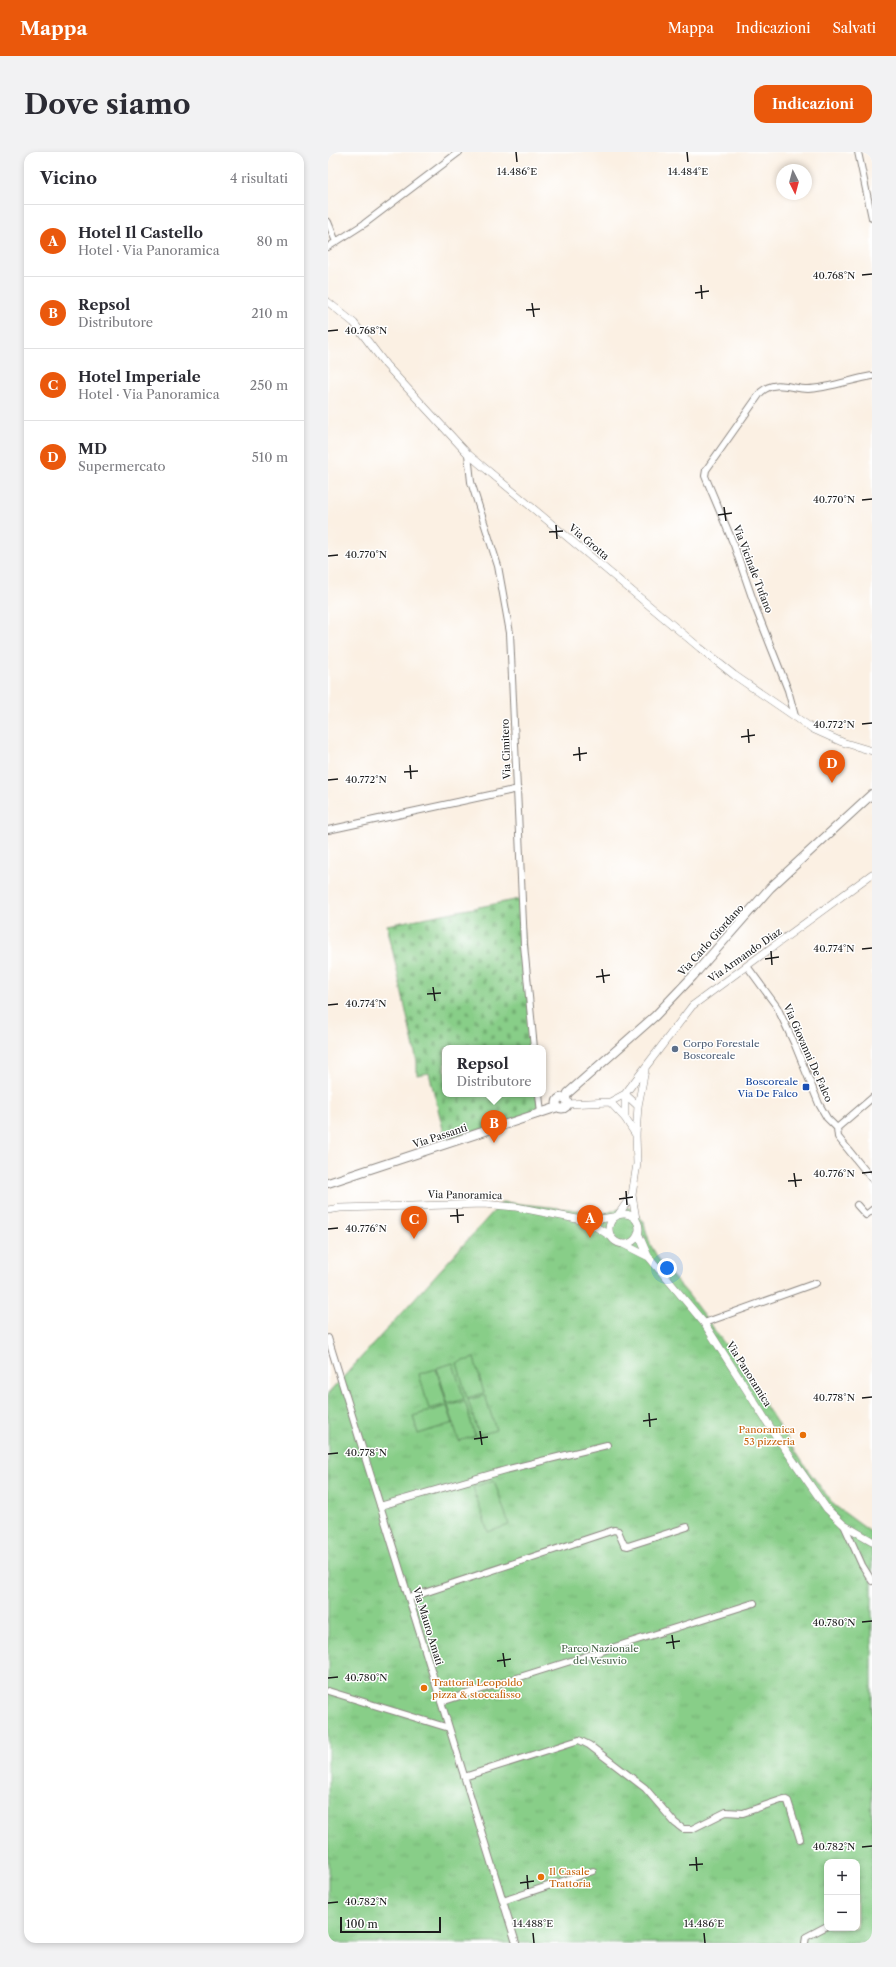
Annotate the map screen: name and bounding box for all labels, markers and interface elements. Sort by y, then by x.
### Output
text: Mappa [20,17,88,40]
text: Mappa [668,19,714,37]
text: Indicazioni [736,19,811,37]
text: Salvati [833,19,876,37]
button: Indicazioni [754,85,872,123]
text: Dove siamo [24,87,191,121]
north arrow [776,164,812,200]
text: 14.486°E [497,165,537,178]
text: 14.484°E [668,165,708,178]
text: Vicino [40,168,97,188]
text: 4 risultati [230,170,288,186]
text: Hotel Il Castello [78,223,203,242]
text: A [48,233,58,249]
text: 80 m [256,233,288,249]
text: Hotel · Via Panoramica [78,242,220,258]
text: 40.768°N [813,269,855,282]
text: Repsol [78,295,130,314]
text: B [48,305,58,321]
text: 210 m [251,305,288,321]
text: Distributore [78,314,153,330]
text: 40.768°N [345,324,387,337]
text: Hotel Imperiale [78,367,201,386]
text: C [48,377,58,393]
text: 250 m [250,377,288,393]
text: Hotel · Via Panoramica [78,386,220,402]
text: MD [78,439,107,458]
text: D [47,449,59,465]
text: 510 m [252,449,288,465]
text: Supermercato [78,458,166,474]
text: 40.770°N [813,493,855,506]
street label: Via Grotta [565,521,612,563]
street label: Via Vicinale Tufano [730,522,776,615]
text: 40.770°N [345,548,387,561]
text: 40.772°N [813,718,855,731]
street label: Via Cimitero [498,719,514,780]
pin: D [819,750,845,783]
text: 40.772°N [345,773,387,786]
street label: Via Carlo Giordano [675,901,747,979]
street label: Via Armando Diaz [705,925,784,986]
text: 40.774°N [813,942,855,955]
text: 40.774°N [345,997,387,1010]
street label: Via Giovanni De Falco [780,1001,835,1104]
place label: Corpo Forestale Boscoreale [683,1037,760,1062]
marker: Corpo Forestale Boscoreale [670,1044,680,1054]
popup [442,1045,546,1097]
text: Repsol [456,1054,509,1073]
text: Distributore [456,1073,532,1089]
place label: Boscoreale Via De Falco [737,1075,798,1100]
marker: Boscoreale Via De Falco [801,1082,811,1092]
pin: B [481,1110,507,1143]
street label: Via Passanti [410,1121,469,1151]
text: 40.776°N [813,1167,855,1180]
street label: Via Panoramica [427,1188,503,1202]
pin: A [577,1205,603,1238]
pin: C [401,1206,427,1239]
text: 40.776°N [345,1222,387,1235]
your location [657,1258,677,1278]
street label: Via Panoramica [723,1338,775,1410]
text: 40.778°N [813,1391,855,1404]
place label: Panoramica 53 pizzeria [739,1423,796,1448]
marker: Panoramica 53 pizzeria [798,1430,808,1440]
text: 40.778°N [345,1446,387,1459]
street label: Via Mauro Amati [410,1585,446,1666]
text: 40.780°N [812,1616,856,1629]
park label: Parco Nazionale del Vesuvio [561,1642,639,1667]
text: 40.780°N [344,1671,388,1684]
place label: Trattoria Leopoldo pizza & stoccafisso [432,1676,522,1701]
marker: Trattoria Leopoldo pizza & stoccafisso [419,1683,429,1693]
text: 40.782°N [813,1840,855,1853]
map controls [824,1859,860,1931]
button: + [824,1859,860,1895]
place label: Il Casale Trattoria [549,1865,592,1890]
marker: Il Casale Trattoria [536,1872,546,1882]
text: 40.782°N [345,1895,387,1908]
button: − [824,1895,860,1931]
scale bar [340,1915,441,1934]
text: 100 m [346,1917,378,1931]
text: 14.488°E [513,1917,553,1930]
text: 14.486°E [684,1917,724,1930]

